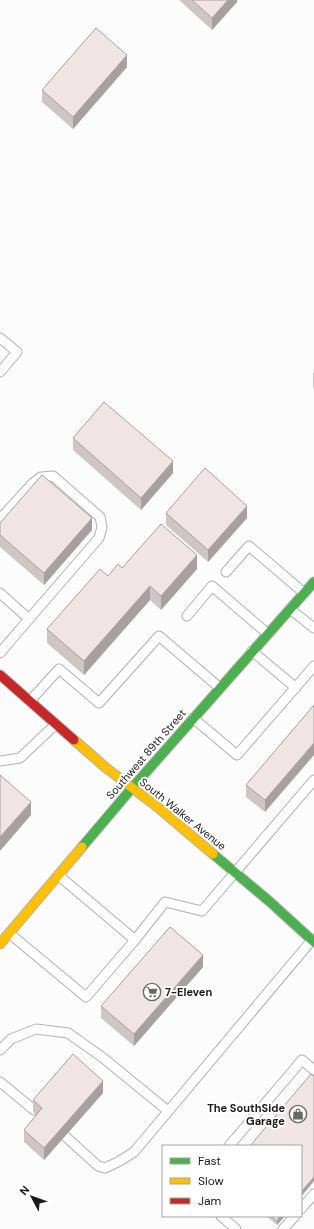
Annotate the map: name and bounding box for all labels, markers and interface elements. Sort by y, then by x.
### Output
street label: Southwest 89th Street [103,706,189,802]
street label: South Walker Avenue [137,775,229,853]
supermarket icon: 7-Eleven [142,982,162,1002]
place label: 7-Eleven [165,985,212,999]
place label: The SouthSide Garage [207,1101,285,1128]
shop icon: The SouthSide Garage [288,1104,308,1124]
legend [162,1145,302,1217]
text: Fast [198,1153,221,1169]
text: Slow [198,1173,224,1189]
north arrow [12,1177,52,1217]
text: N [17,1183,32,1198]
text: Jam [198,1193,221,1209]

